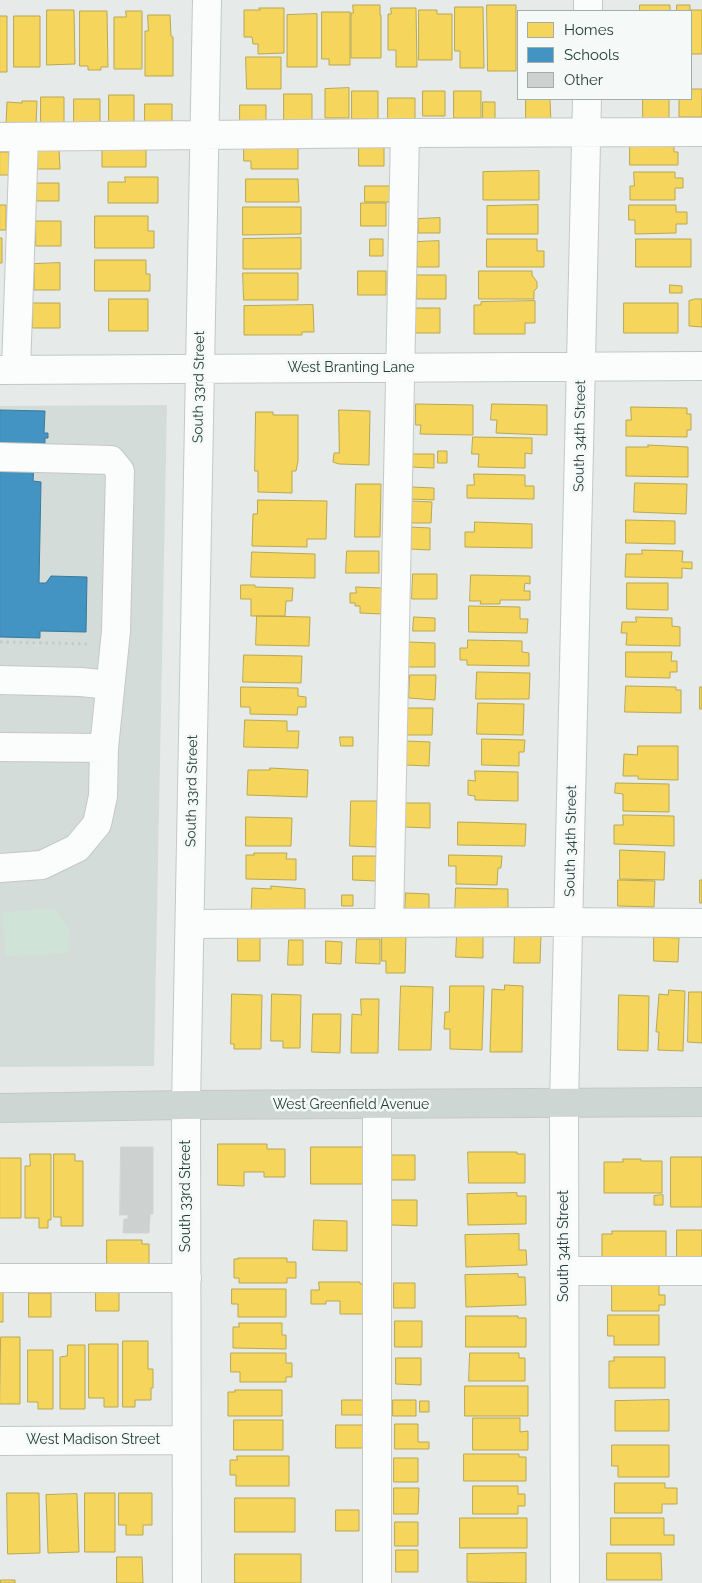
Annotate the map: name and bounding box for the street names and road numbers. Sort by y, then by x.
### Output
street label: South 33rd Street [190,331,208,443]
street label: West Branting Lane [287,360,415,376]
street label: South 34th Street [571,380,589,492]
street label: South 33rd Street [183,735,201,847]
street label: South 34th Street [562,785,580,897]
street label: West Greenfield Avenue [273,1097,429,1113]
street label: South 33rd Street [178,1140,194,1252]
street label: South 34th Street [556,1190,572,1302]
street label: West Madison Street [26,1432,160,1448]

